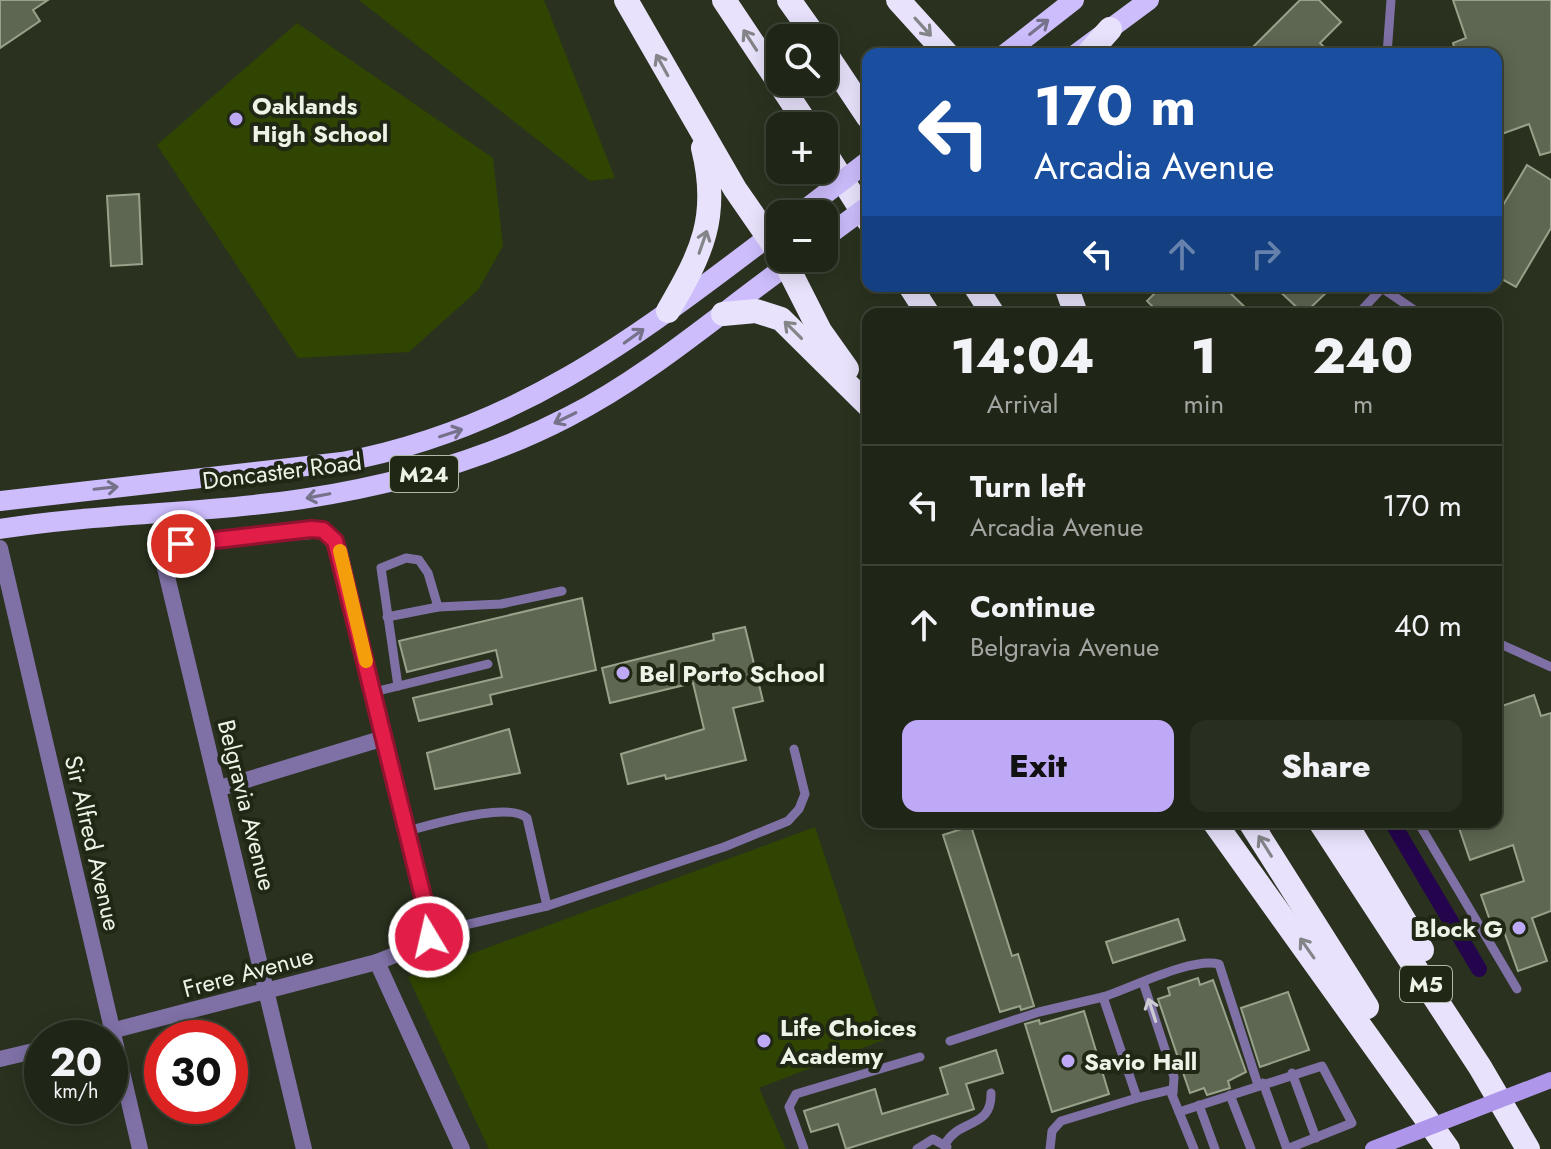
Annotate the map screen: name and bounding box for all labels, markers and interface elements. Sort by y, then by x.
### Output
one-way arrow [914,16,932,36]
one-way arrow [1028,18,1049,36]
map controls [766,24,838,272]
button: search [766,24,838,96]
one-way arrow [742,29,759,51]
one-way arrow [654,54,670,77]
text: 170 m [1034,65,1196,146]
icon: left [902,80,1006,184]
place label: Oaklands High School [252,88,388,151]
marker: Oaklands High School [227,110,245,128]
button: + [766,112,838,184]
text: Arcadia Avenue [1034,140,1274,192]
button: − [766,200,838,272]
one-way arrow [697,230,712,255]
icon: left [1076,232,1120,276]
icon: ahead [1160,232,1204,276]
icon: right [1244,232,1288,276]
one-way arrow [784,321,803,340]
text: 14:04 [951,322,1095,391]
text: 1 [1191,322,1216,391]
text: 240 [1313,322,1413,391]
one-way arrow [622,328,644,344]
text: Arrival [987,385,1059,423]
text: min [1183,385,1224,423]
text: m [1353,385,1373,423]
one-way arrow [553,411,577,426]
one-way arrow [438,425,463,439]
street label: Doncaster Road [200,444,364,498]
road number: M24 [390,456,458,492]
text: Turn left [970,465,1085,508]
one-way arrow [92,480,119,495]
icon: left [902,483,946,527]
text: 170 m [1382,484,1462,527]
one-way arrow [306,489,331,504]
text: Arcadia Avenue [970,508,1144,546]
pin [147,510,215,578]
icon: arrive [159,522,203,566]
text: Continue [970,585,1096,628]
icon: ahead [902,603,946,647]
text: 40 m [1394,604,1462,647]
text: Belgravia Avenue [970,628,1160,666]
place label: Bel Porto School [639,656,825,691]
marker: Bel Porto School [614,664,632,682]
street label: Belgravia Avenue [209,716,285,894]
button: Exit [902,720,1174,812]
button: Share [1190,720,1462,812]
street label: Sir Alfred Avenue [56,752,130,934]
one-way arrow [1256,835,1273,857]
position arrow [387,895,471,979]
place label: Block G [1414,911,1503,946]
marker: Block G [1510,919,1528,937]
one-way arrow [1299,937,1315,959]
street label: Frere Avenue [179,938,317,1006]
road number: M5 [1400,966,1452,1002]
one-way arrow [1144,998,1159,1023]
place label: Life Choices Academy [779,1010,916,1073]
speed limit sign: 30 [144,1020,248,1124]
marker: Life Choices Academy [755,1032,773,1050]
text: 20 [50,1033,102,1091]
place label: Savio Hall [1084,1044,1197,1079]
marker: Savio Hall [1059,1052,1077,1070]
text: km/h [53,1077,99,1106]

